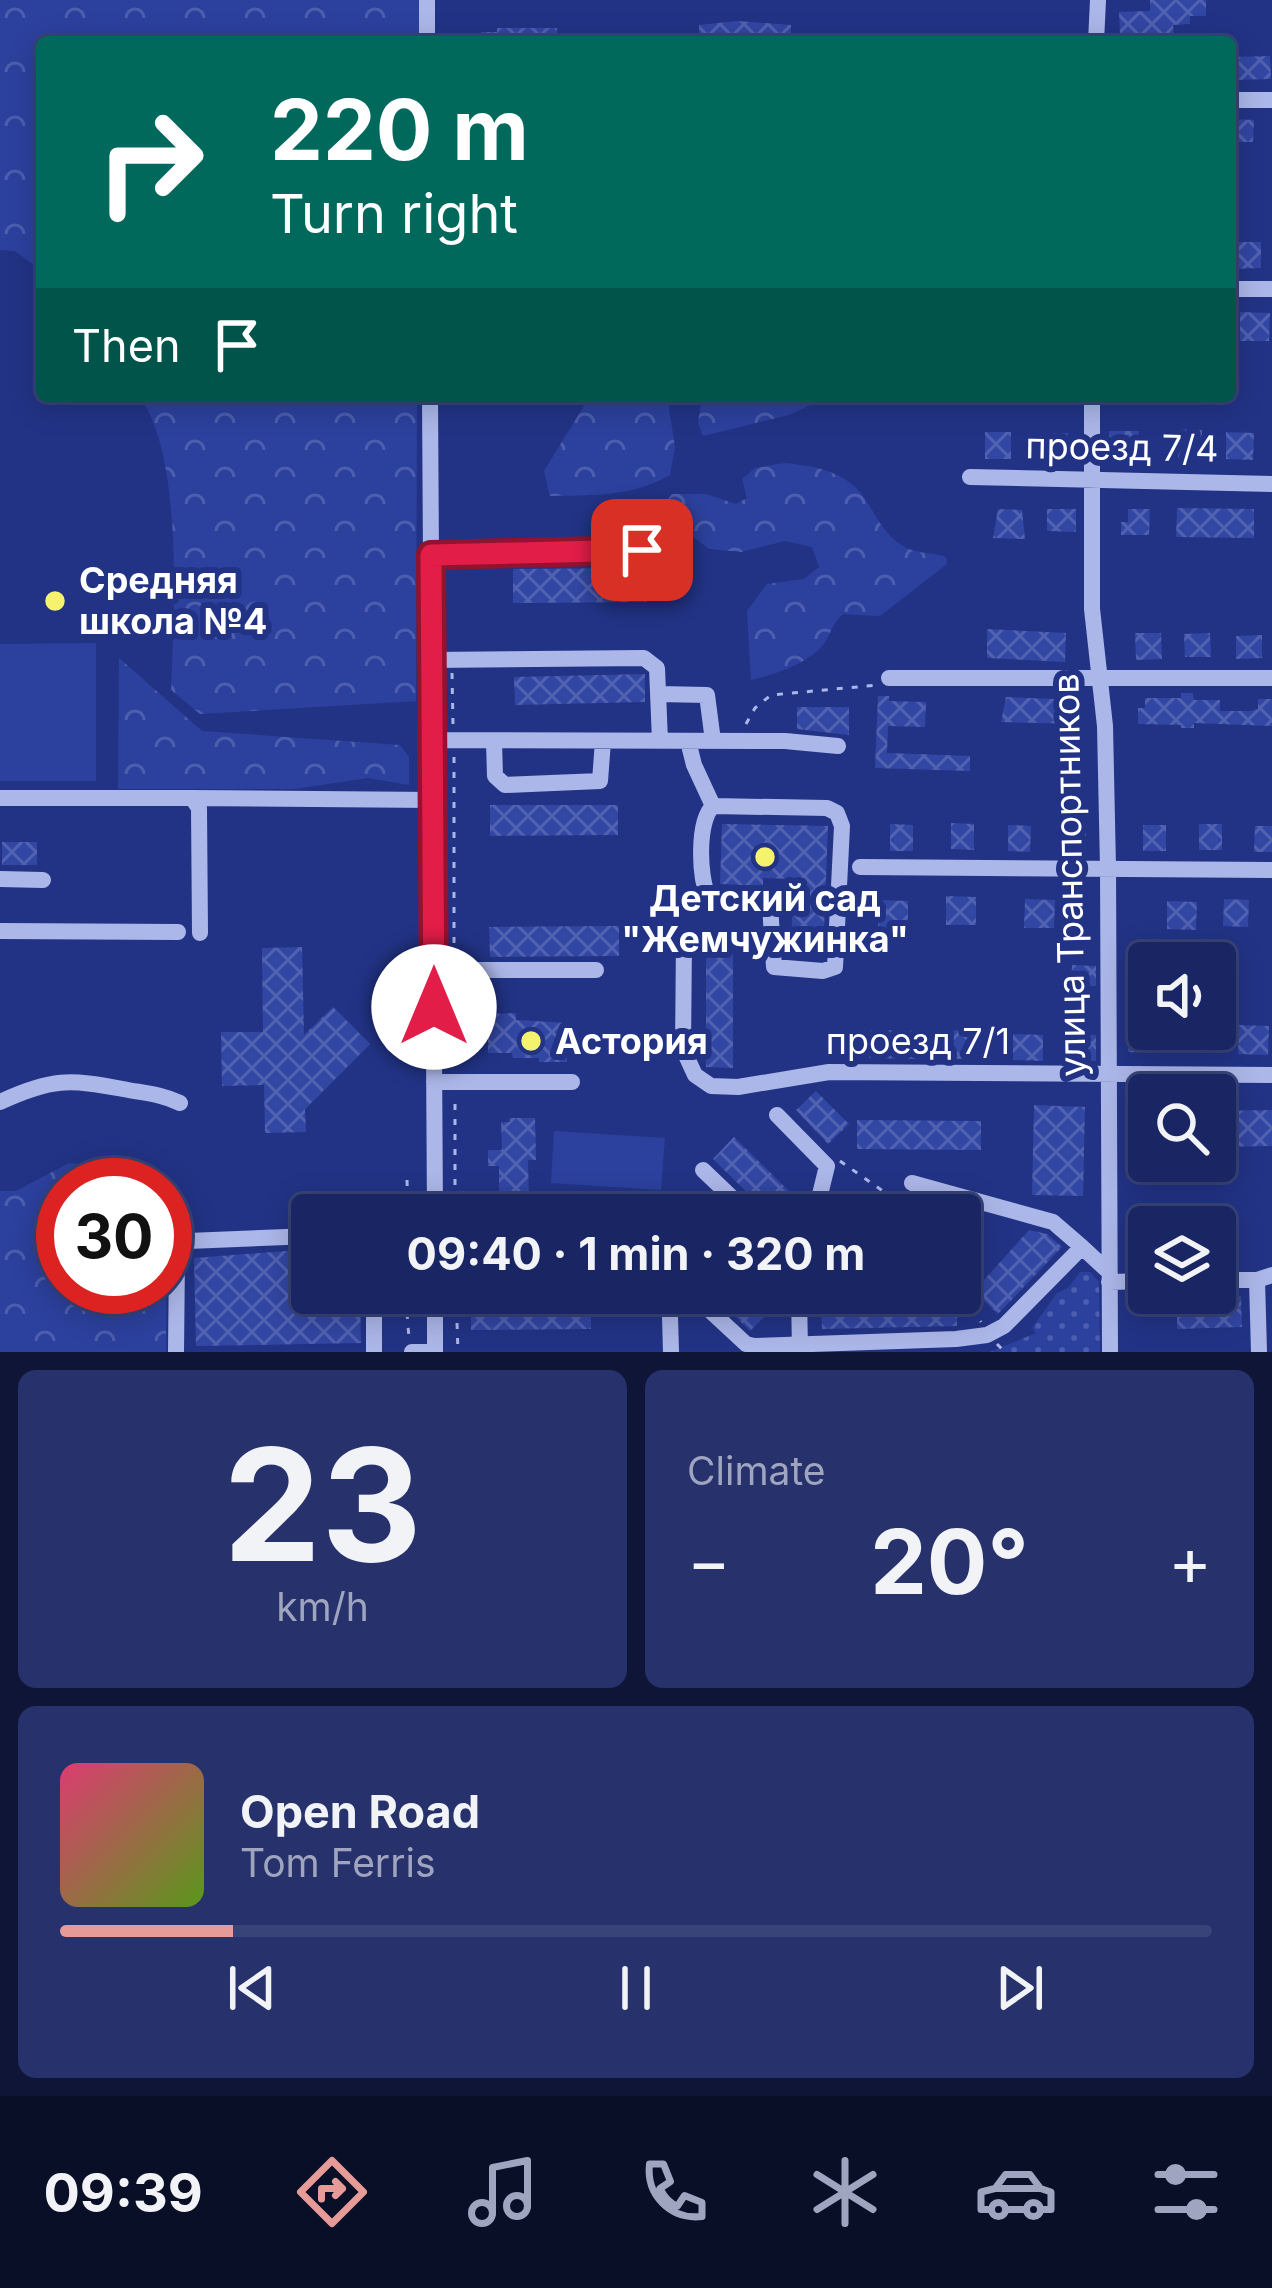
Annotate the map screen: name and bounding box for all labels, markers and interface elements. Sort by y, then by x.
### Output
text: 220 m [270,79,529,180]
icon: right [72,84,228,240]
text: Turn right [270,181,518,246]
icon: arrive [204,312,270,378]
text: Then [72,318,180,373]
street label: проезд 7/4 [1025,423,1219,471]
pin [591,499,693,601]
icon: arrive [609,517,675,583]
place label: Средняя школа №4 [79,558,267,643]
marker: Средняя школа №4 [42,588,68,614]
street label: улица Транспортников [1043,673,1095,1077]
marker: Детский сад "Жемчужинка" [752,844,778,870]
place label: Детский сад "Жемчужинка" [621,876,909,961]
map controls [1128,942,1236,1314]
button: sound [1128,942,1236,1050]
position arrow [371,944,497,1070]
place label: Астория [555,1019,708,1063]
street label: проезд 7/1 [826,1019,1010,1063]
marker: Астория [518,1028,544,1054]
button: search [1128,1074,1236,1182]
speed limit sign: 30 [36,1158,192,1314]
button: layers [1128,1206,1236,1314]
text: 09:40 · 1 min · 320 m [407,1226,865,1281]
text: 23 [223,1410,422,1599]
text: Climate [687,1447,826,1494]
text: 20° [870,1507,1029,1616]
text: − [687,1521,731,1601]
text: + [1168,1521,1212,1601]
text: km/h [276,1583,369,1630]
text: Open Road [240,1784,480,1839]
text: Tom Ferris [240,1839,435,1886]
icon: previous [219,1955,285,2021]
icon: pause [603,1955,669,2021]
icon: next [987,1955,1053,2021]
icon: directions [290,2150,374,2234]
icon: music [461,2150,545,2234]
icon: phone [632,2150,716,2234]
icon: climate [803,2150,887,2234]
icon: car [974,2150,1058,2234]
icon: filters [1144,2150,1228,2234]
text: 09:39 [43,2160,203,2225]

